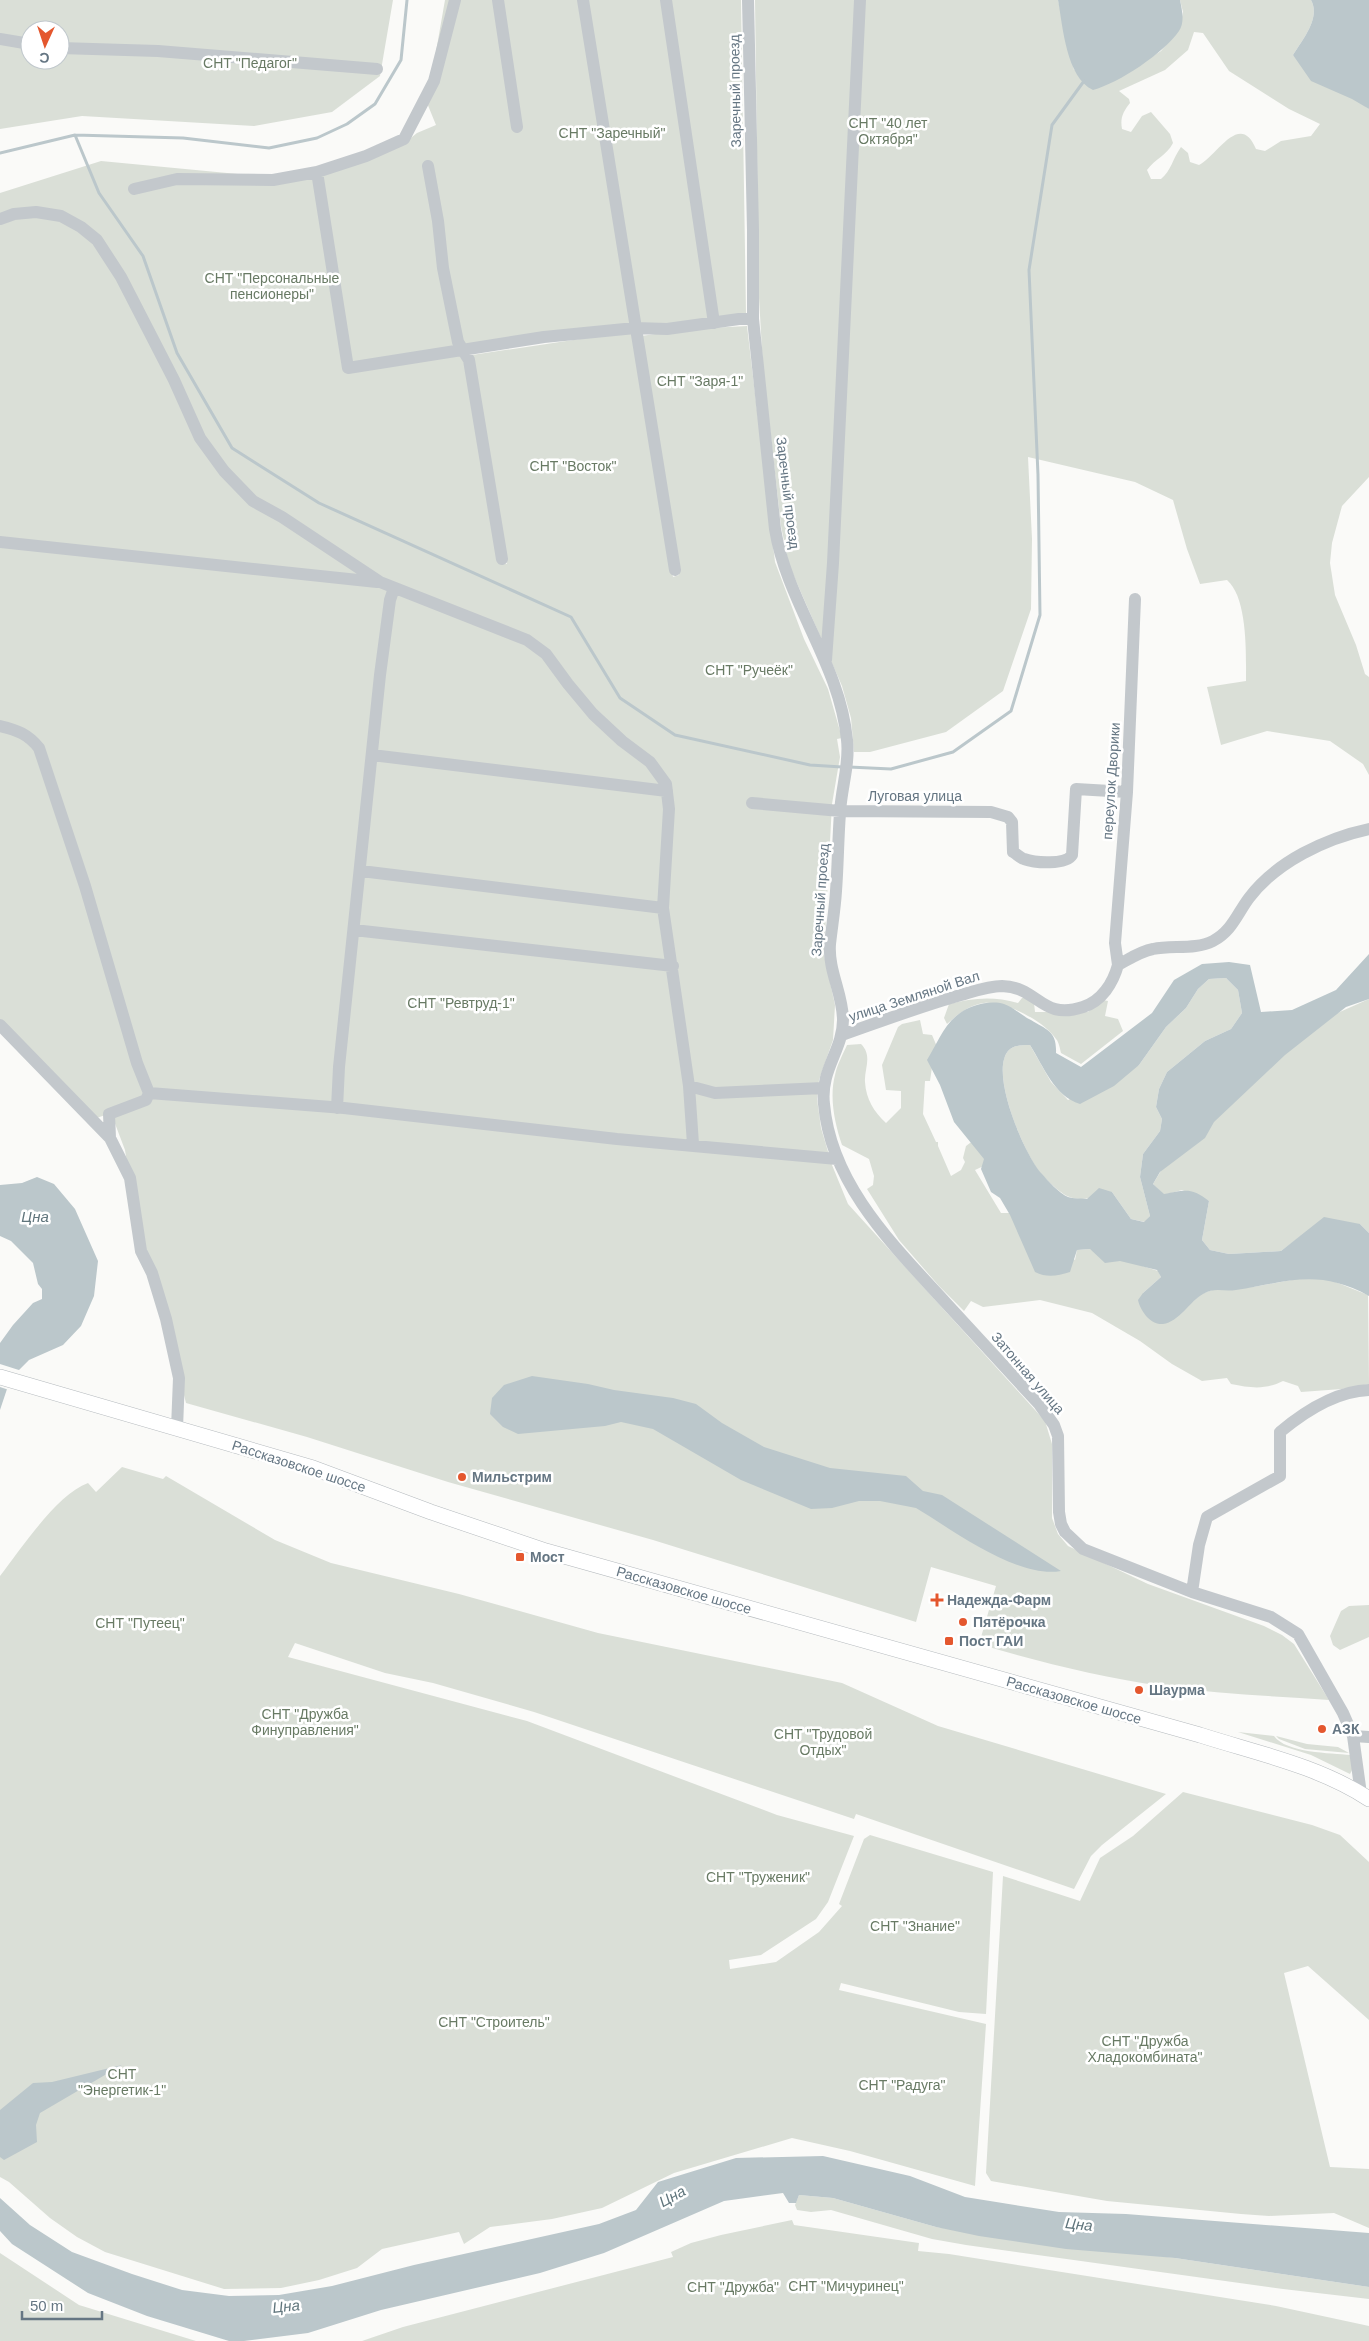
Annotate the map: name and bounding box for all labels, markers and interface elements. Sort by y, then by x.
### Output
north arrow [20,20,70,70]
street label: Заречный проезд [726,34,744,148]
text: С [39,50,50,66]
park label: СНТ "Педагог" [203,55,297,71]
park label: СНТ "40 лет Октября" [849,115,928,147]
park label: СНТ "Заречный" [559,125,665,141]
park label: СНТ "Персональные пенсионеры" [205,270,340,302]
park label: СНТ "Заря-1" [657,373,743,389]
street label: Заречный проезд [773,436,803,550]
park label: СНТ "Восток" [530,458,616,474]
park label: СНТ "Ручеёк" [705,662,793,678]
street label: переулок Дворики [1099,722,1123,840]
street label: Луговая улица [868,788,962,804]
street label: Заречный проезд [808,843,832,957]
street label: улица Земляной Вал [847,967,981,1025]
park label: СНТ "Ревтруд-1" [407,995,515,1011]
water label: Цна [21,1208,49,1225]
street label: Затонная улица [988,1329,1068,1417]
street label: Рассказовское шоссе [230,1437,368,1495]
place label: Мильстрим [472,1469,552,1485]
marker: Мильстрим [456,1471,468,1483]
place label: Мост [530,1549,565,1565]
marker: Мост [514,1551,526,1563]
street label: Рассказовское шоссе [615,1563,753,1617]
place label: Надежда-Фарм [947,1592,1051,1608]
marker: Надежда-Фарм [931,1594,943,1606]
place label: Пятёрочка [973,1614,1046,1630]
park label: СНТ "Путеец" [95,1615,185,1631]
marker: Пятёрочка [957,1616,969,1628]
place label: Пост ГАИ [959,1633,1023,1649]
marker: Пост ГАИ [943,1635,955,1647]
street label: Рассказовское шоссе [1005,1673,1143,1727]
place label: Шаурма [1149,1682,1205,1698]
marker: Шаурма [1133,1684,1145,1696]
park label: СНТ "Дружба Финуправления" [251,1706,359,1738]
place label: АЗК [1332,1721,1360,1737]
marker: АЗК [1316,1723,1328,1735]
park label: СНТ "Трудовой Отдых" [774,1726,872,1758]
park label: СНТ "Труженик" [706,1869,810,1885]
park label: СНТ "Знание" [870,1918,960,1934]
park label: СНТ "Строитель" [438,2014,550,2030]
park label: СНТ "Дружба Хладокомбината" [1088,2033,1202,2065]
park label: СНТ "Энергетик-1" [78,2066,166,2098]
park label: СНТ "Радуга" [858,2077,946,2093]
water label: Цна [656,2182,688,2210]
water label: Цна [1064,2214,1094,2234]
park label: СНТ "Мичуринец" [788,2278,904,2294]
park label: СНТ "Дружба" [687,2279,779,2295]
scale bar [22,2288,102,2320]
water label: Цна [271,2296,301,2316]
text: 50 m [30,2297,63,2314]

